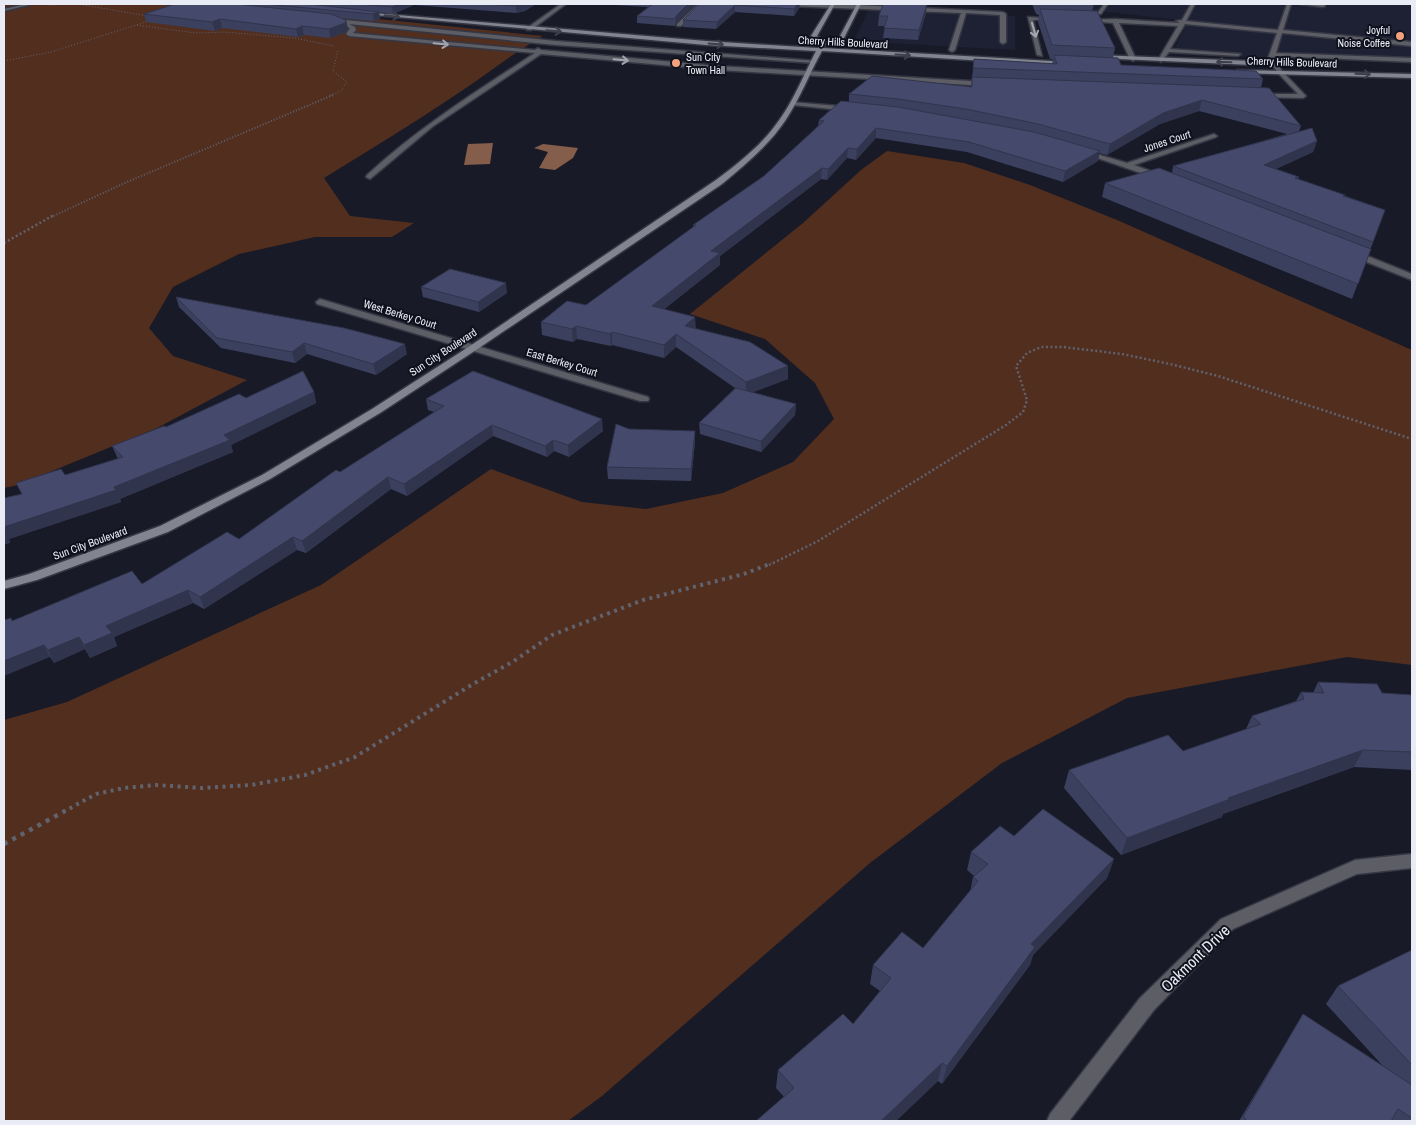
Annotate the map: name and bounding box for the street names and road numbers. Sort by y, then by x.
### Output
street label: Cherry Hills Boulevard [798,33,888,51]
street label: Cherry Hills Boulevard [1247,53,1337,71]
street label: Jones Court [1142,127,1193,155]
street label: West Berkey Court [362,296,439,332]
street label: Sun City Boulevard [407,325,479,379]
street label: East Berkey Court [525,345,600,380]
street label: Sun City Boulevard [51,523,129,563]
street label: Oakmont Drive [1156,919,1234,997]

